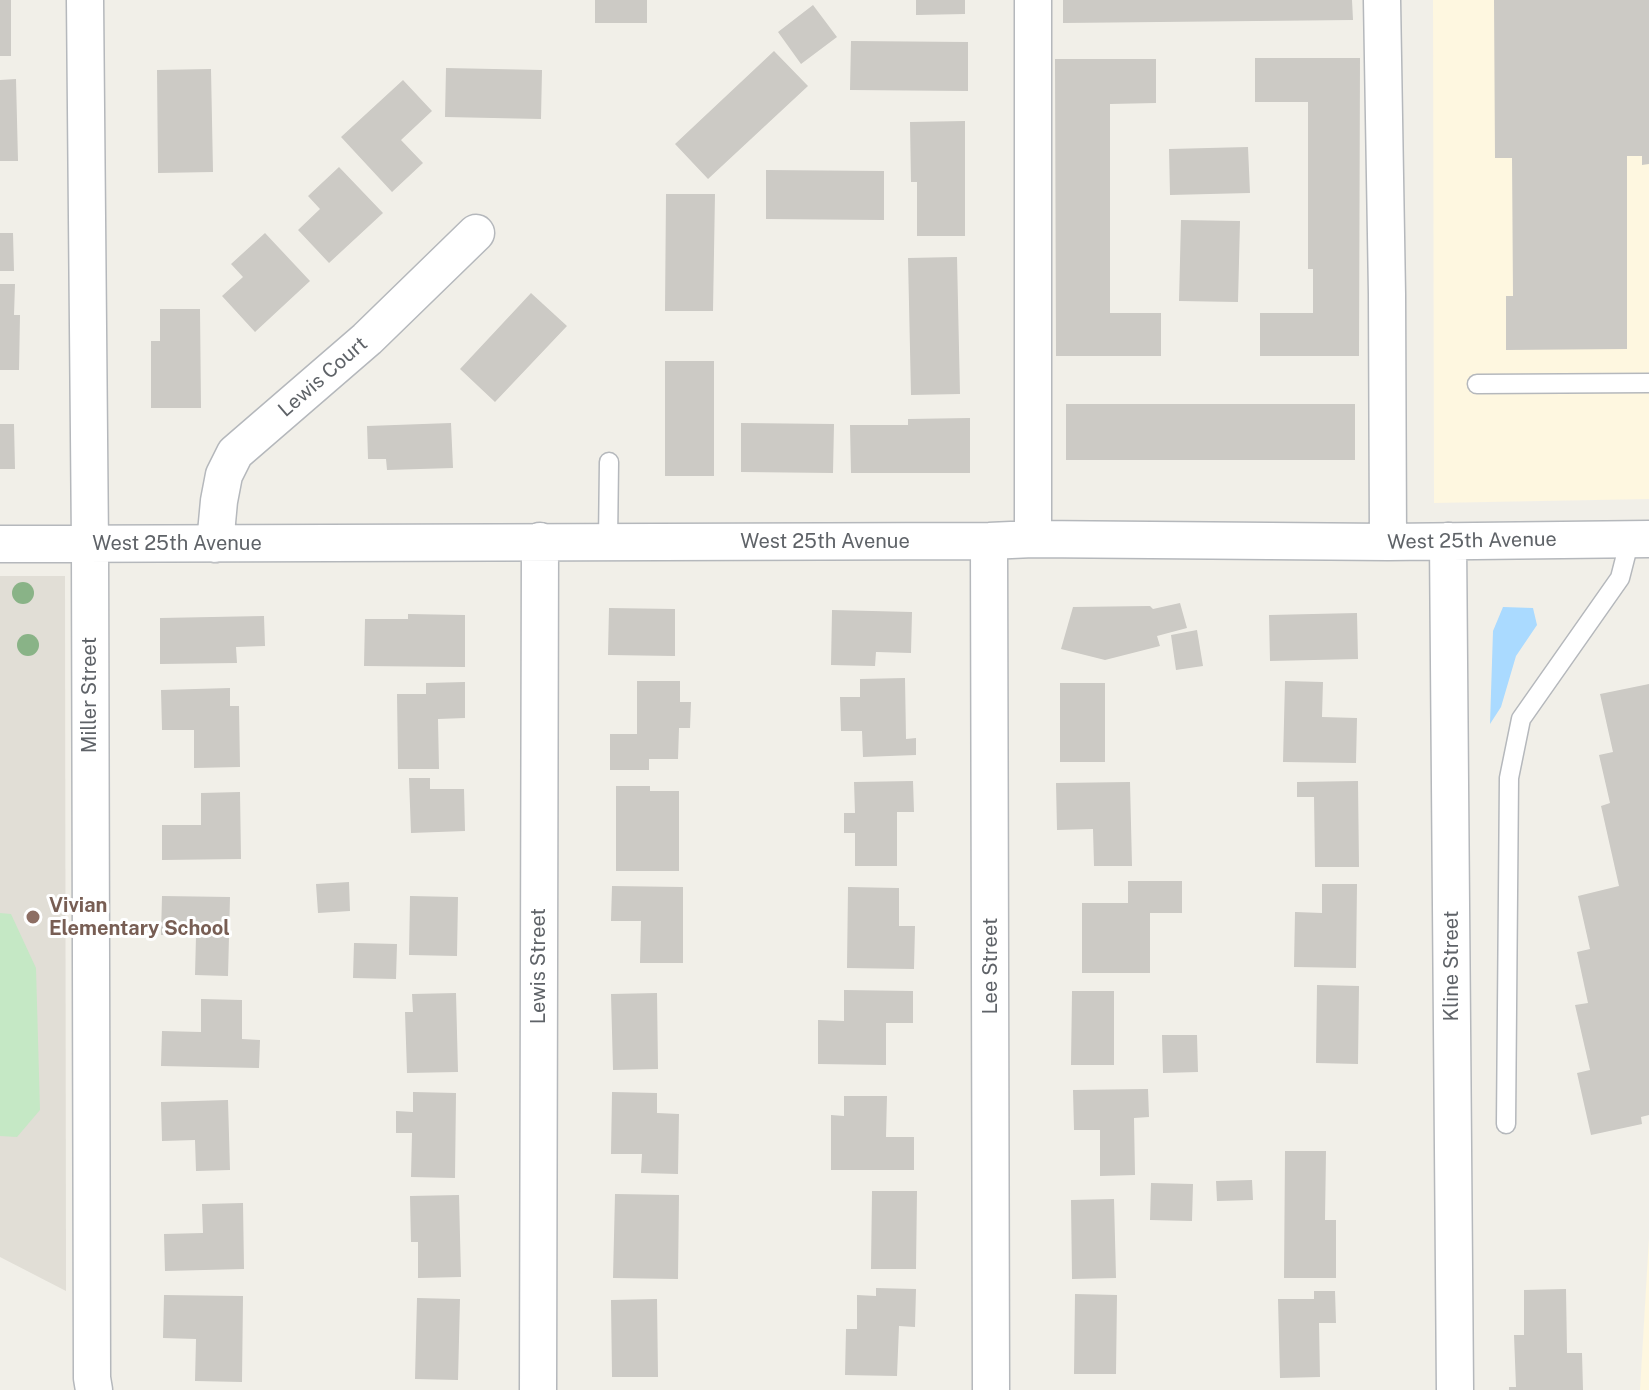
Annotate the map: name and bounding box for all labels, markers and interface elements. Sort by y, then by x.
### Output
street label: Lewis Court [274,332,372,422]
street label: West 25th Avenue [1387,528,1557,554]
street label: West 25th Avenue [740,530,910,554]
street label: West 25th Avenue [92,532,262,556]
street label: Miller Street [78,637,102,753]
place label: Vivian Elementary School [49,894,230,941]
marker: Vivian Elementary School [24,908,42,926]
street label: Lewis Street [527,908,551,1024]
street label: Kline Street [1440,911,1464,1021]
street label: Lee Street [979,917,1003,1015]

